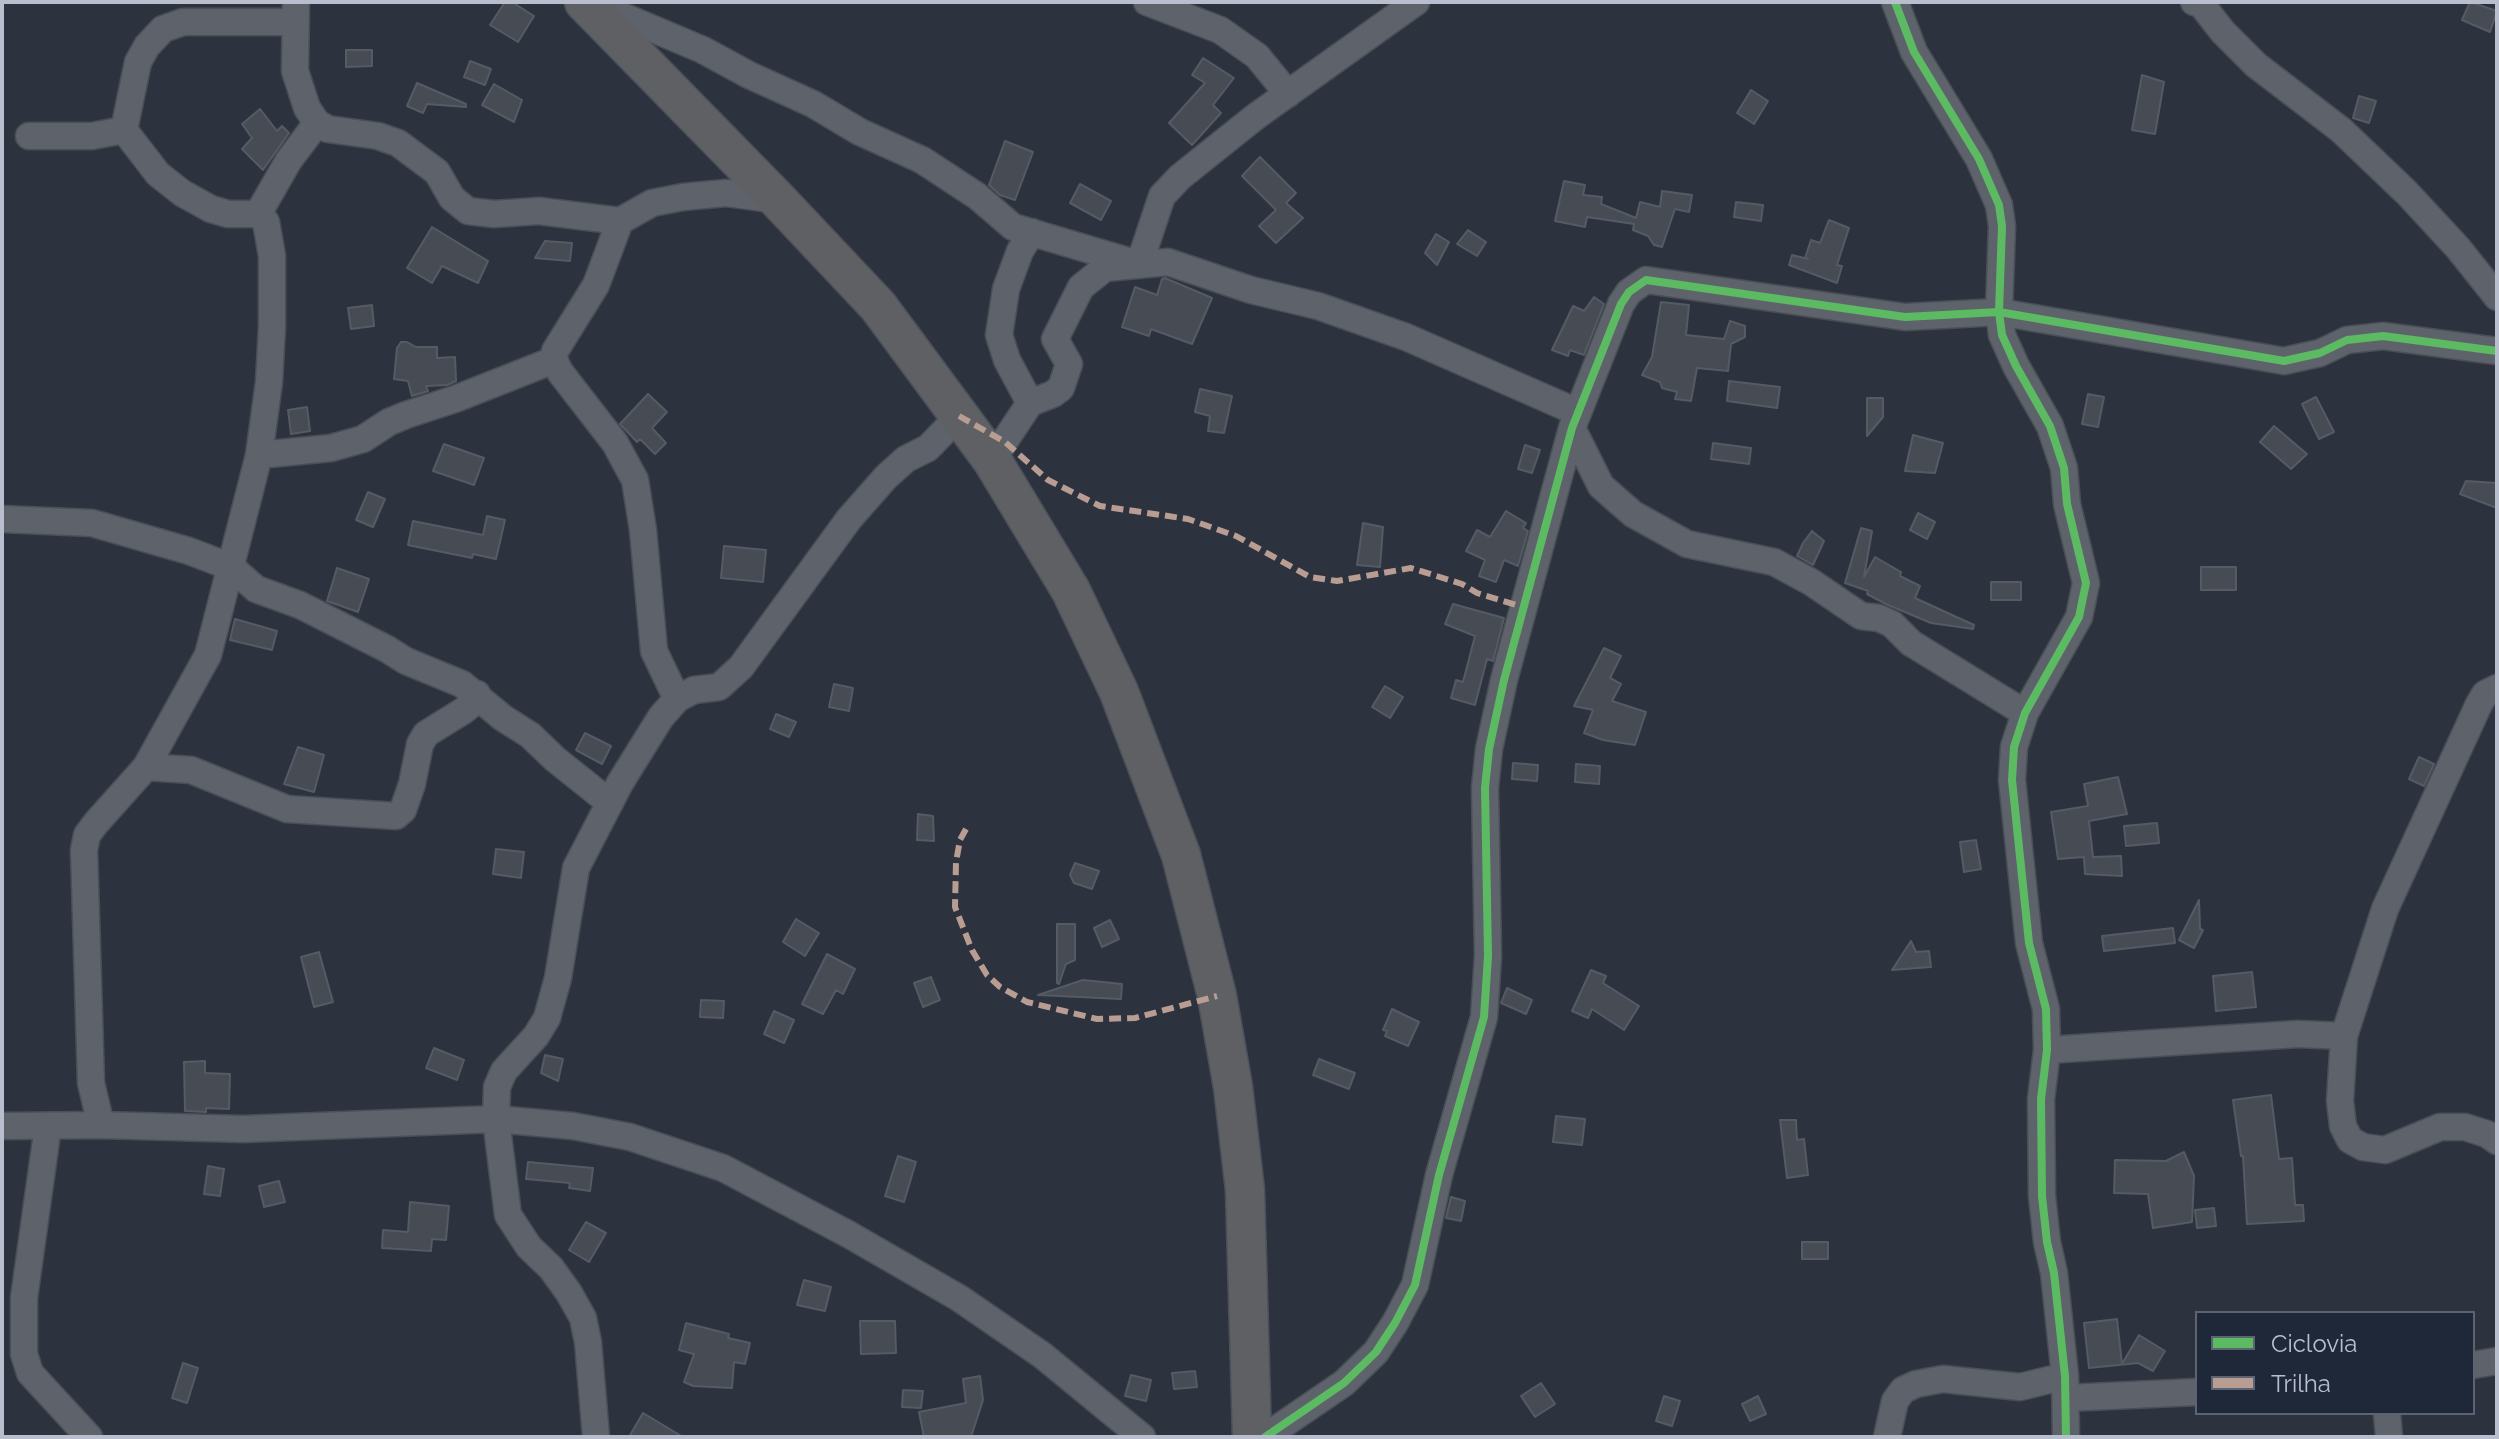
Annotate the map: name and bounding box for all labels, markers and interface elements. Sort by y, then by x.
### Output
legend [2195,1311,2475,1415]
text: Ciclovia [2271,1329,2357,1358]
text: Trilha [2271,1369,2331,1398]

